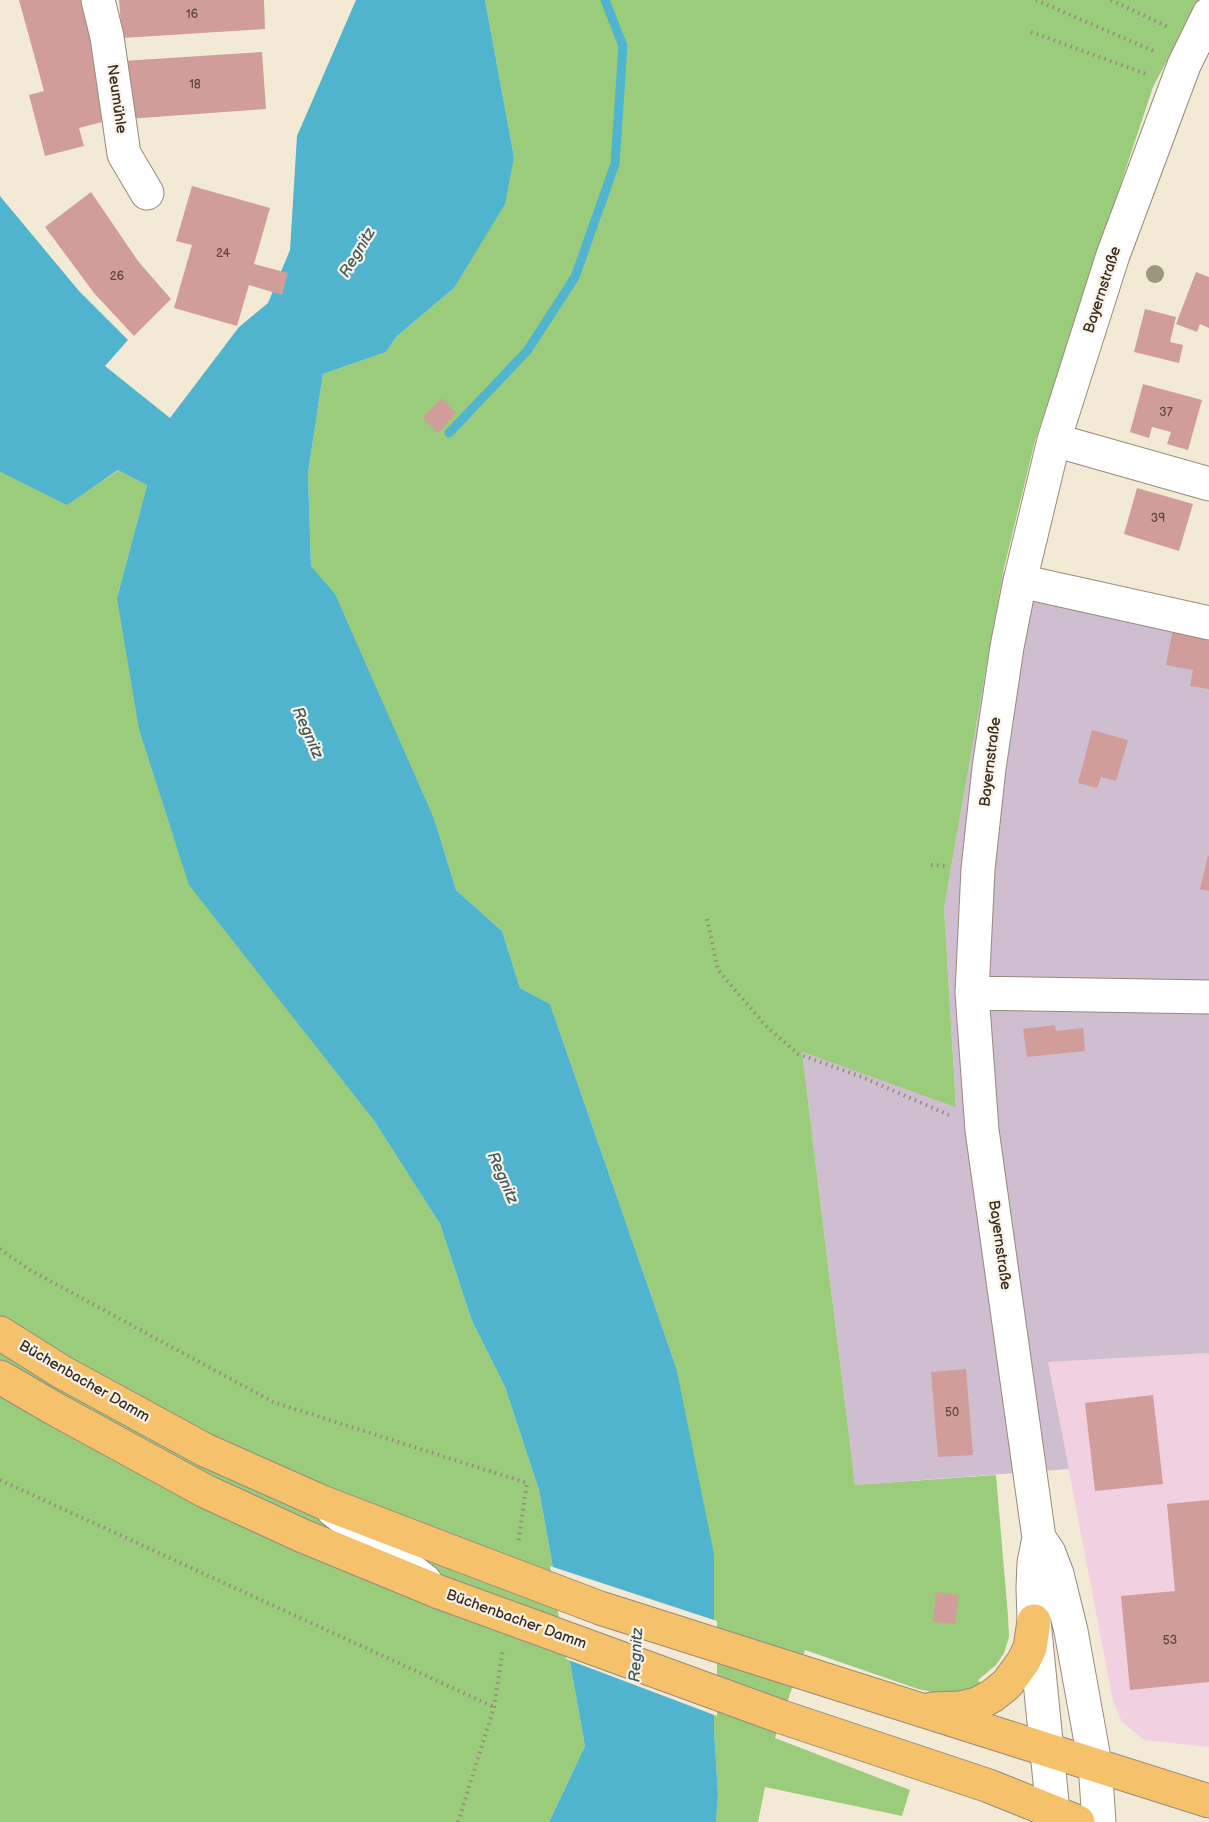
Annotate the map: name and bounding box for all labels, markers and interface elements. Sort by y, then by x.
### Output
house number: 16 [186,8,198,22]
street label: Neumühle [102,63,130,135]
house number: 18 [189,78,201,92]
water label: Regnitz [336,225,380,281]
street label: Bayernstraße [1080,244,1126,336]
house number: 24 [216,247,230,261]
house number: 26 [110,270,124,284]
house number: 37 [1159,406,1173,420]
house number: 39 [1151,512,1165,526]
water label: Regnitz [287,704,327,762]
street label: Bayernstraße [977,716,1005,808]
water label: Regnitz [482,1149,522,1207]
street label: Bayernstraße [984,1199,1014,1291]
street label: Büchenbacher Damm [15,1337,153,1427]
house number: 50 [945,1406,959,1420]
street label: Büchenbacher Damm [443,1586,589,1654]
water label: Regnitz [626,1627,648,1683]
house number: 53 [1163,1634,1177,1648]

